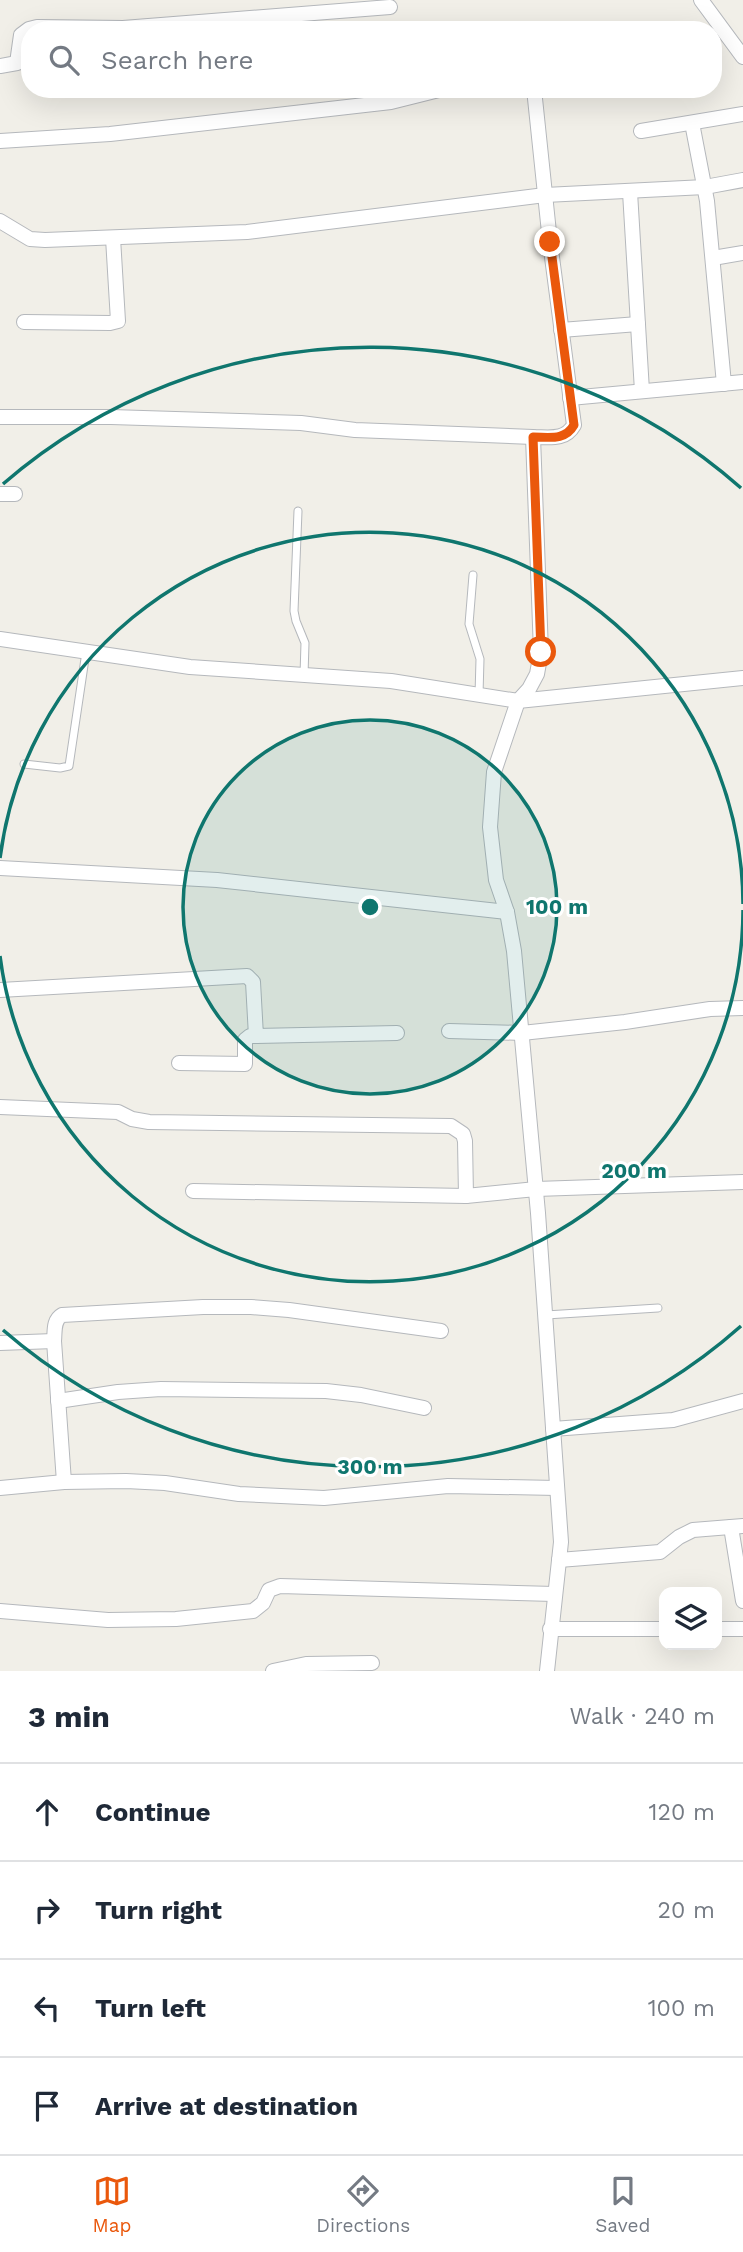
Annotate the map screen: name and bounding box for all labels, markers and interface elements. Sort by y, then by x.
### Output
search box [21,21,722,98]
icon: search [45,41,83,79]
text: Search here [101,45,253,75]
route end [534,226,565,257]
route start [525,636,556,667]
text: 100 m [526,894,588,919]
centre of rings [358,895,382,919]
text: 200 m [601,1158,667,1183]
text: 300 m [337,1454,403,1479]
map controls [659,1587,722,1650]
button: layers [659,1587,722,1650]
text: 3 min [28,1699,110,1734]
text: Walk · 240 m [570,1703,715,1730]
icon: ahead [28,1793,66,1831]
text: Continue [95,1797,211,1827]
text: 120 m [649,1799,715,1826]
icon: right [28,1891,66,1929]
text: Turn right [95,1895,222,1925]
text: 20 m [658,1897,715,1924]
icon: left [28,1989,66,2027]
text: Turn left [95,1993,206,2023]
text: 100 m [648,1995,715,2022]
icon: arrive [28,2087,66,2125]
text: Arrive at destination [95,2091,358,2121]
tab: Map [93,2172,131,2237]
tab: Directions [316,2172,410,2237]
tab: Saved [595,2172,650,2237]

